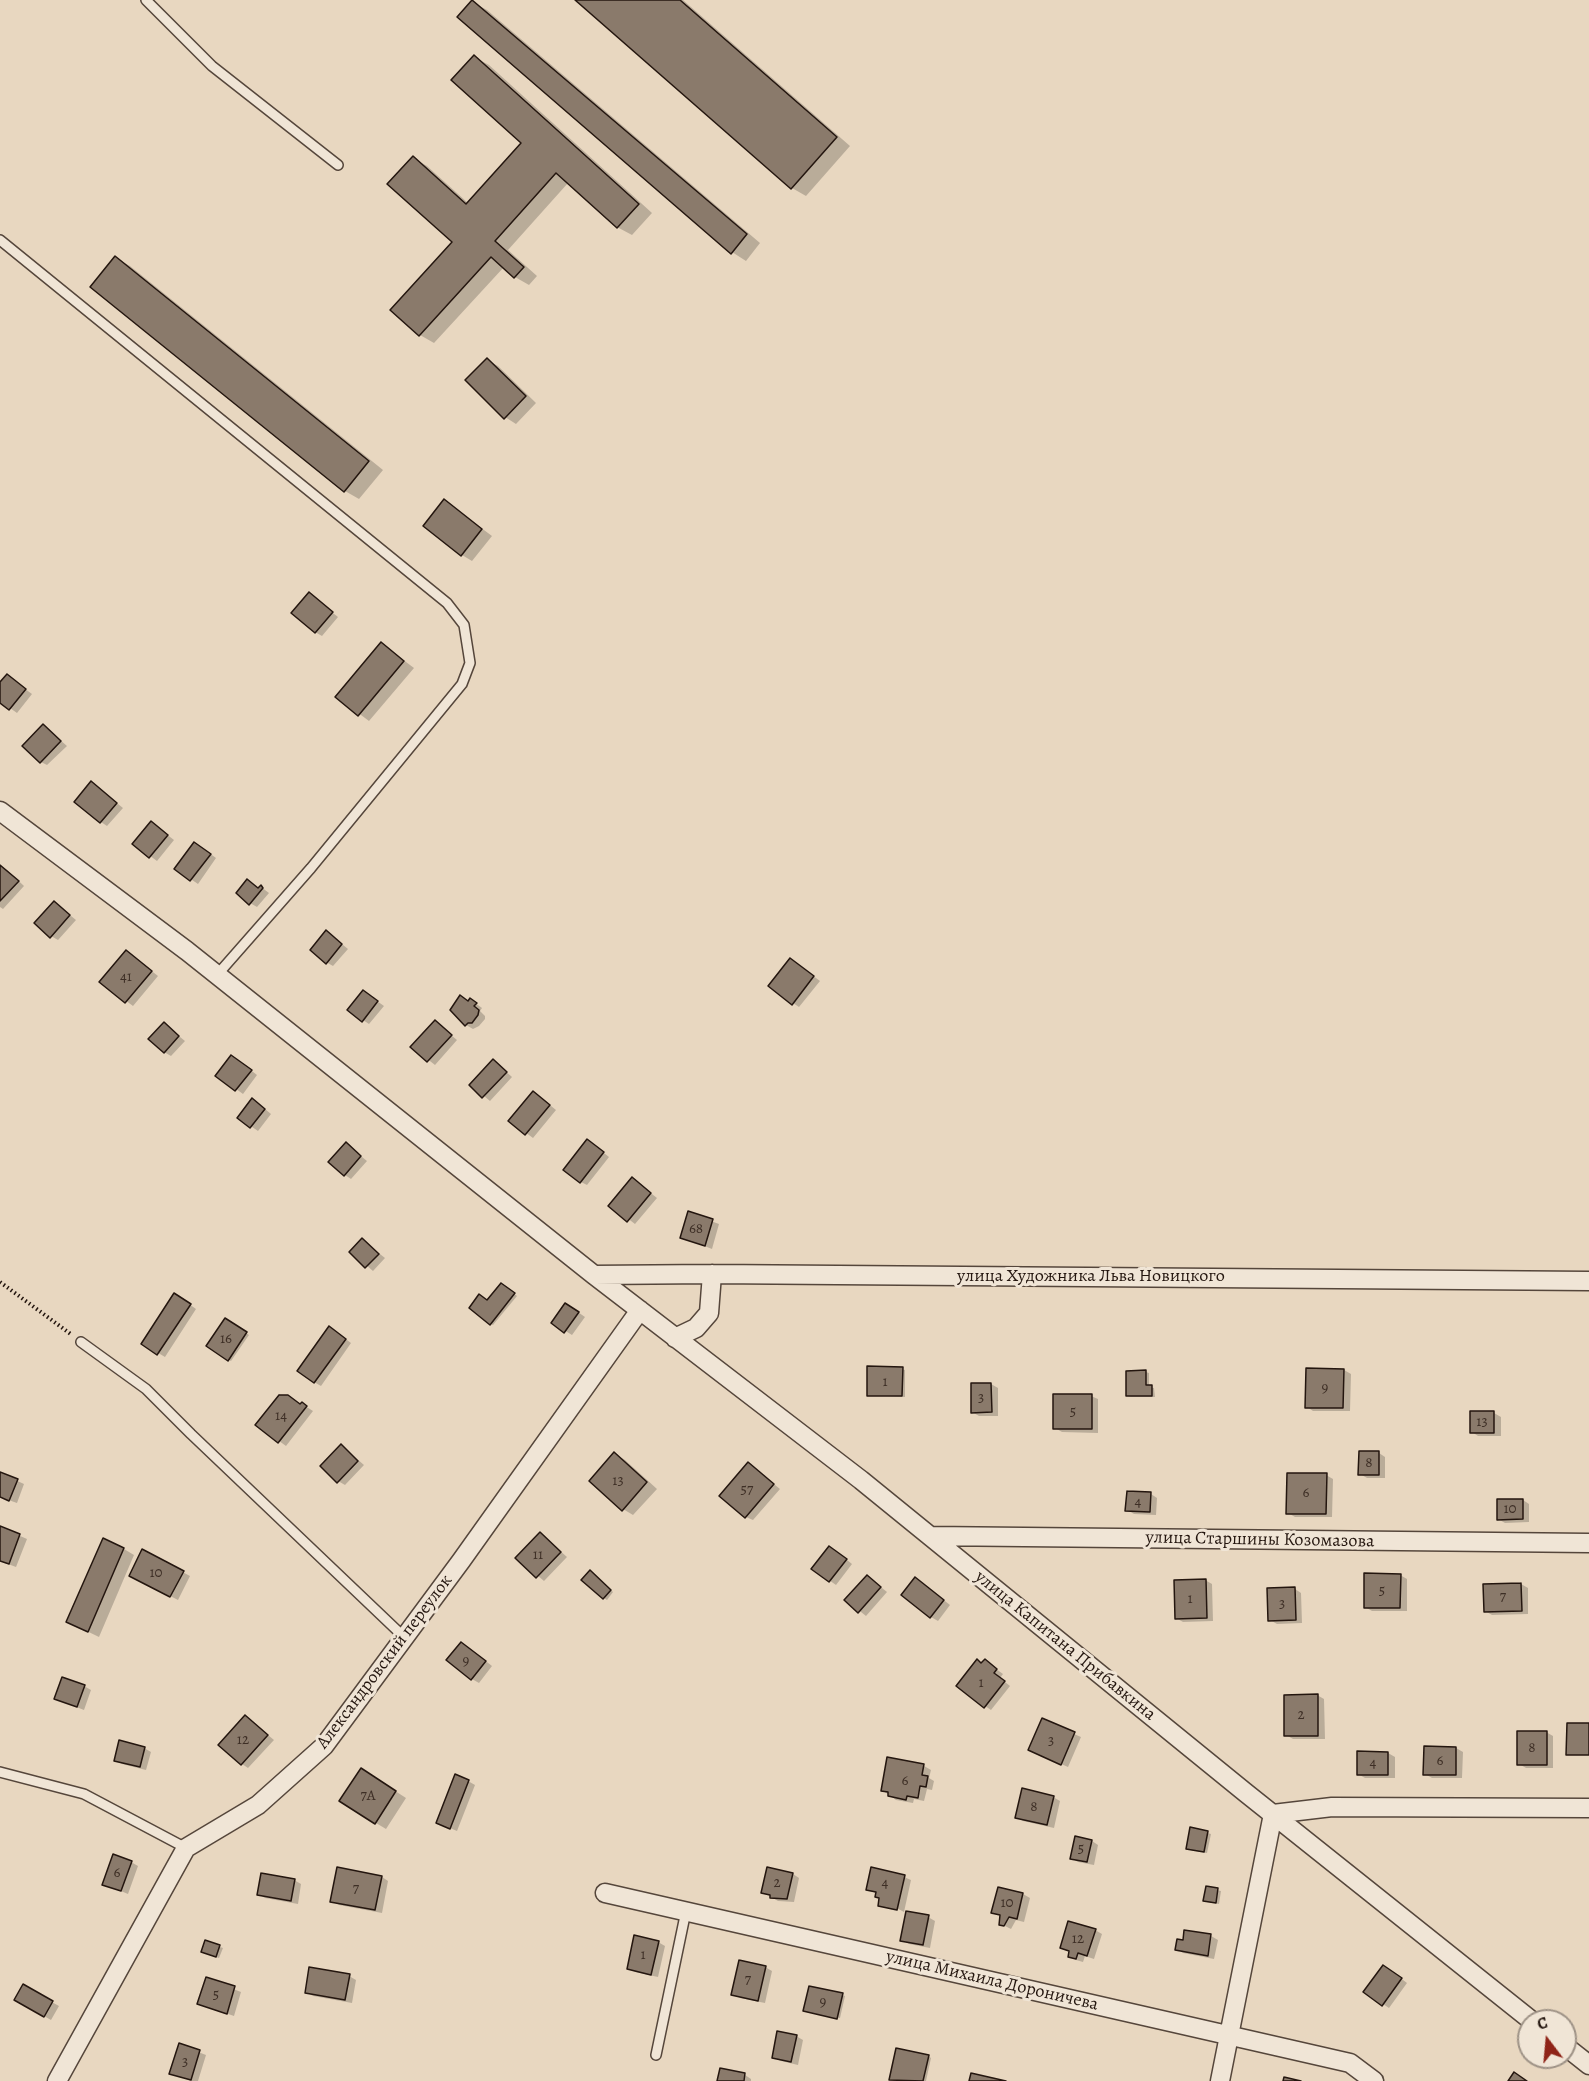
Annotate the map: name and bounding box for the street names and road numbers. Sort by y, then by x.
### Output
street label: улица Художника Льва Новицкого [957,1266,1225,1288]
street label: улица Старшины Козомазова [1145,1527,1375,1553]
street label: улица Капитана Прибавкина [970,1566,1160,1726]
street label: Александровский переулок [312,1571,458,1753]
street label: улица Михаила Дороничева [884,1946,1100,2016]

